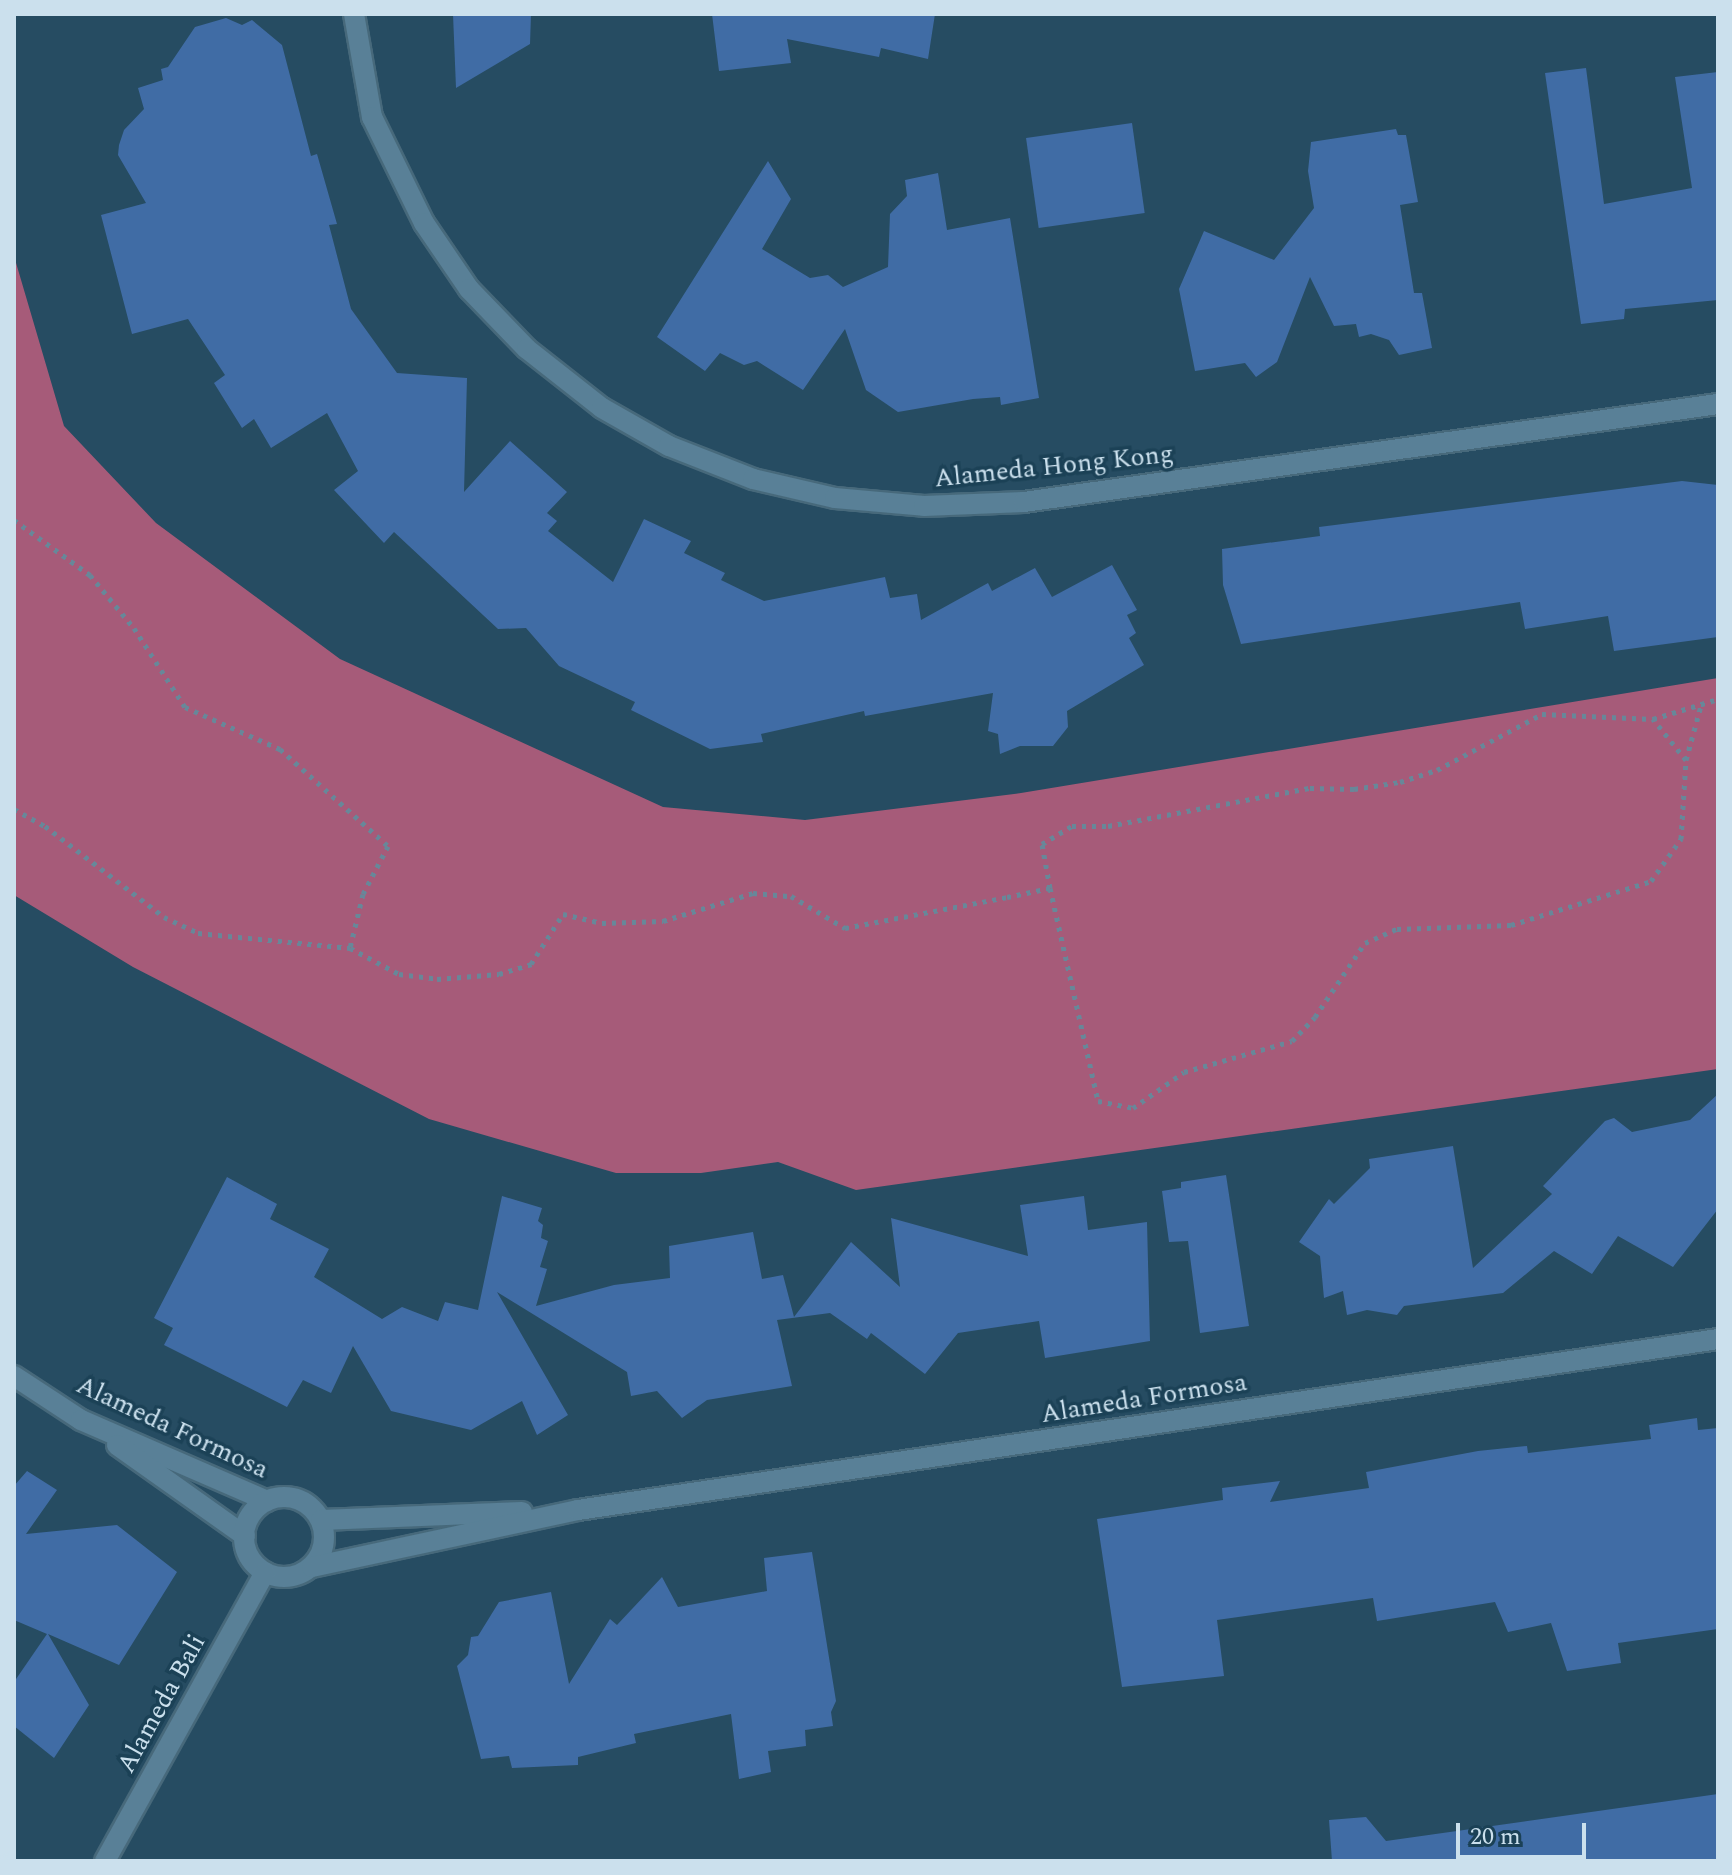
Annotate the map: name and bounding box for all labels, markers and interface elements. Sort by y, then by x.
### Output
street label: Alameda Hong Kong [933,439,1175,495]
street label: Alameda Formosa [1039,1367,1249,1431]
street label: Alameda Formosa [71,1370,273,1486]
street label: Alameda Bali [111,1629,213,1779]
scale bar [1460,1807,1590,1857]
text: 20 m [1470,1819,1521,1855]

